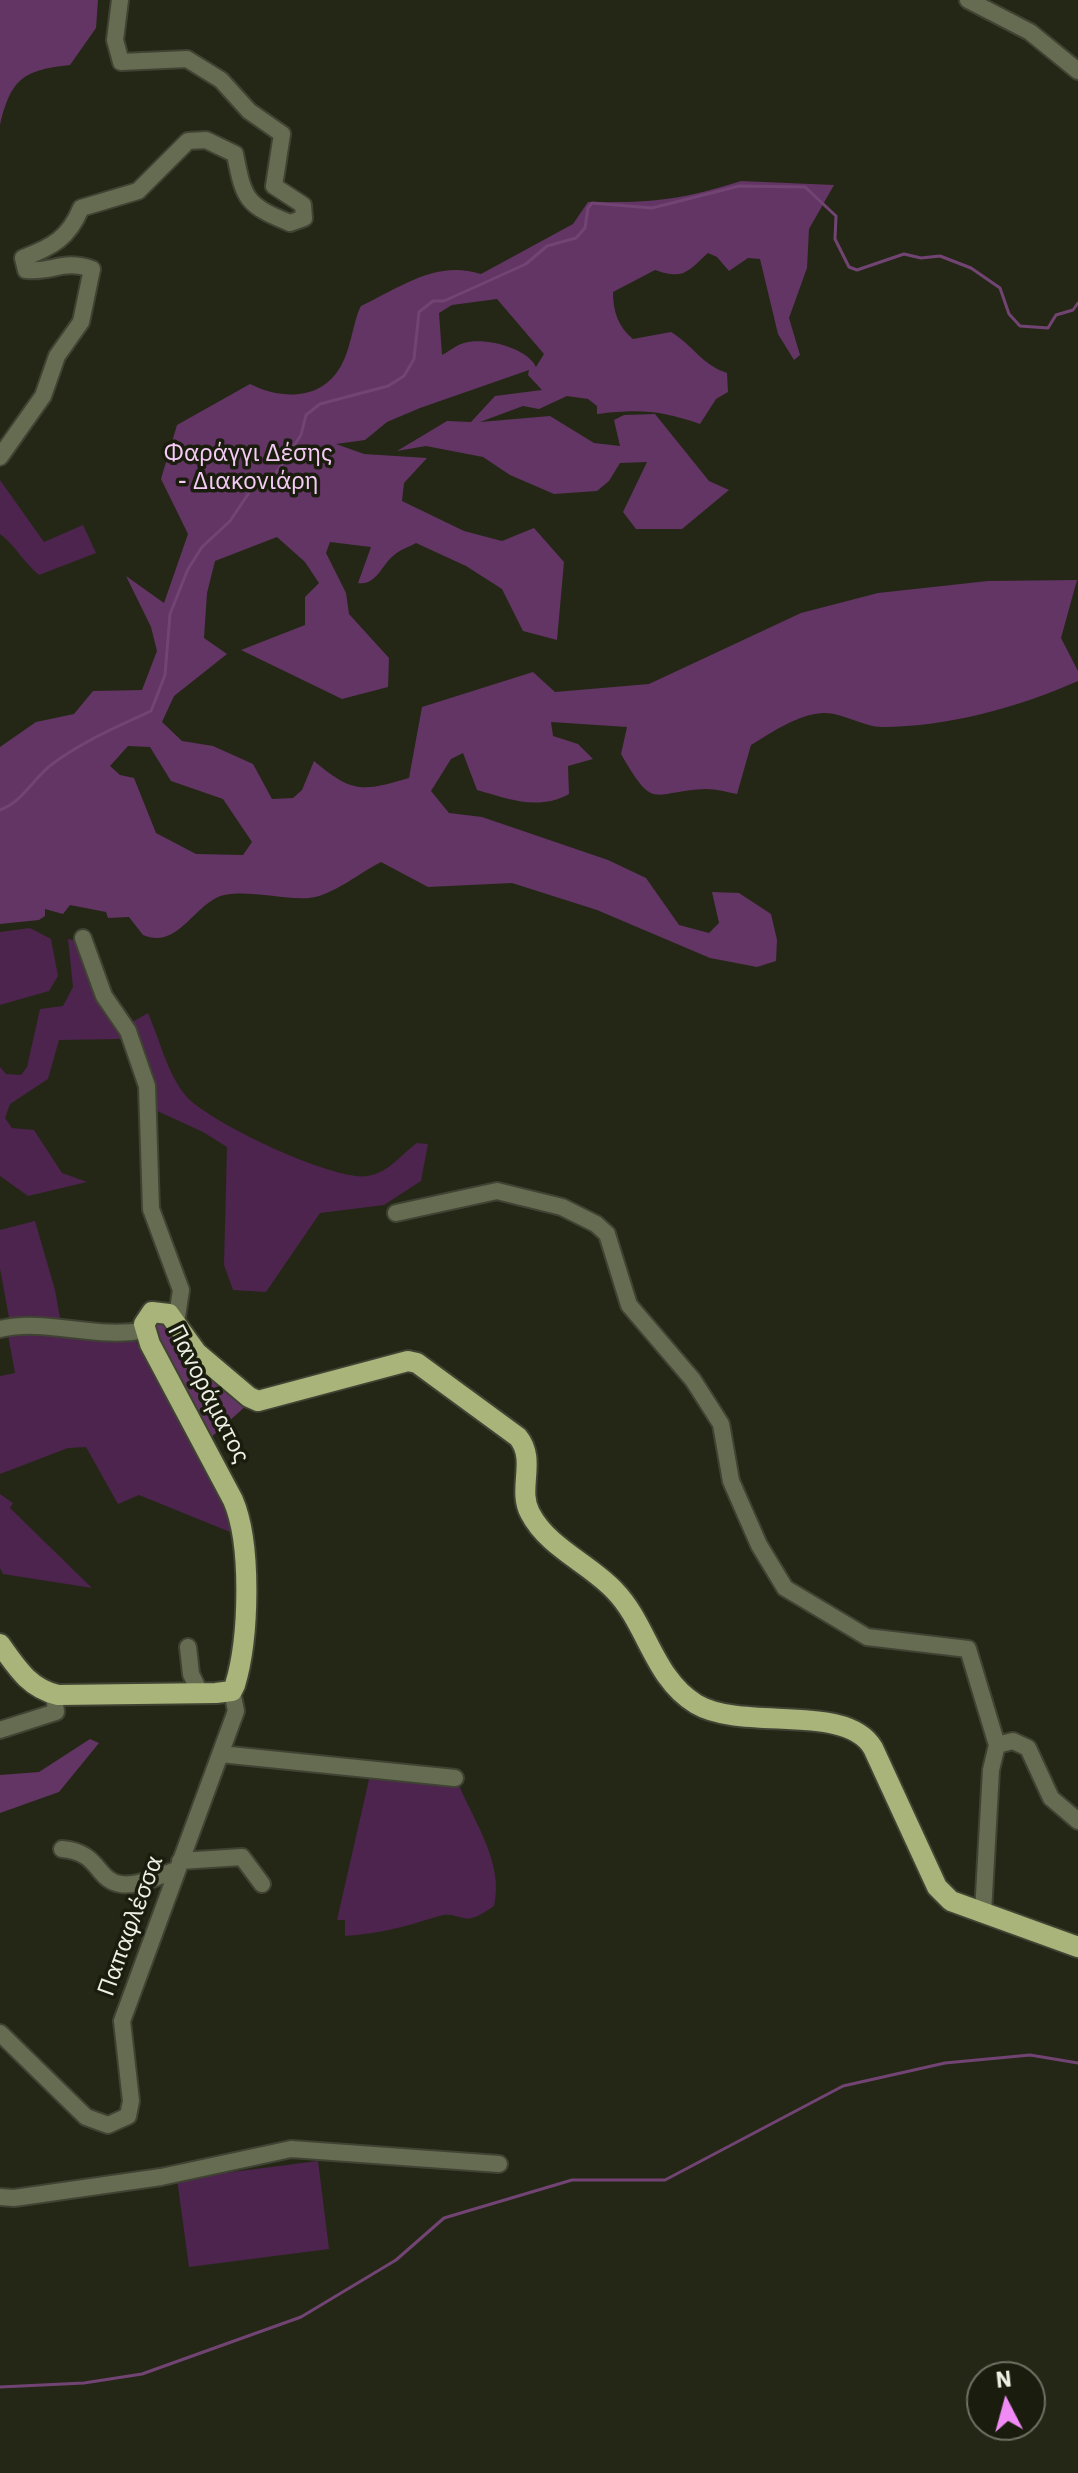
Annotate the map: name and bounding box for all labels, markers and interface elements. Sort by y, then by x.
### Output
park label: Φαράγγι Δέσης - Διακονιάρη [164,440,332,496]
street label: Πανοράματος [161,1320,255,1468]
street label: Παπαφλέσσα [92,1852,170,2000]
north arrow [966,2361,1046,2441]
text: N [994,2363,1013,2394]

